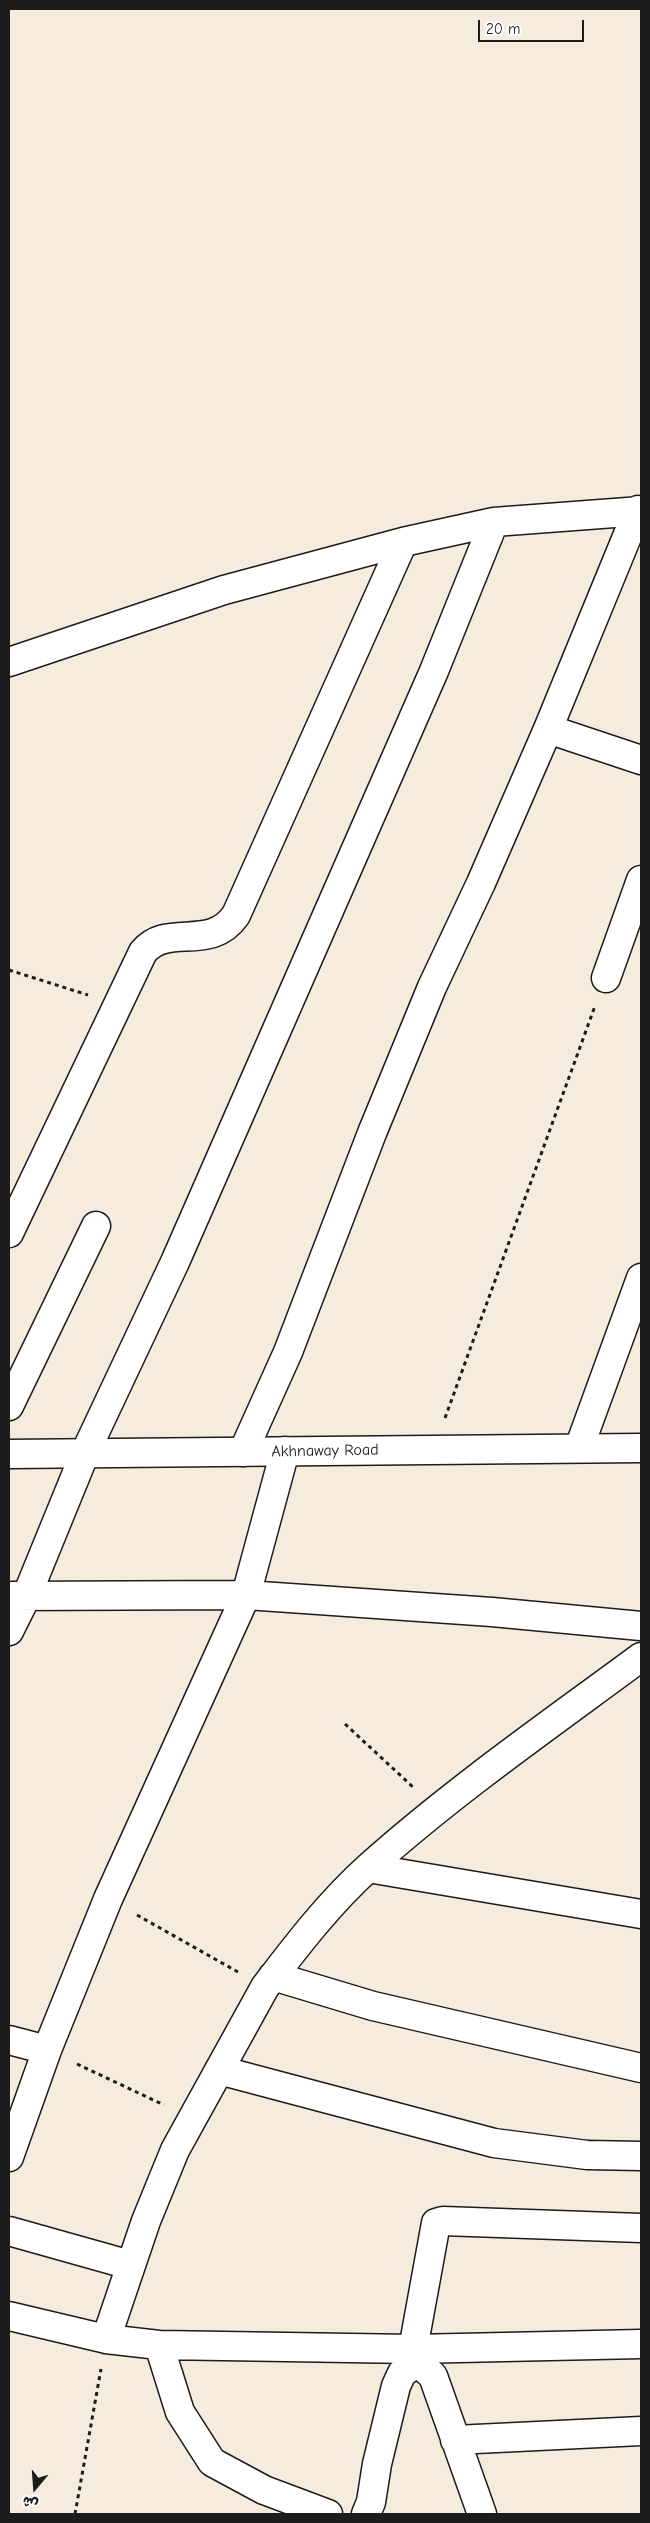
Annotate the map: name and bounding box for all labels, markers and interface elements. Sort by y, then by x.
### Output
scale bar [480,10,586,42]
text: 20 m [486,20,520,38]
street label: Akhnaway Road [271,1440,379,1462]
north arrow [10,2463,60,2513]
text: ش [20,2492,40,2513]

